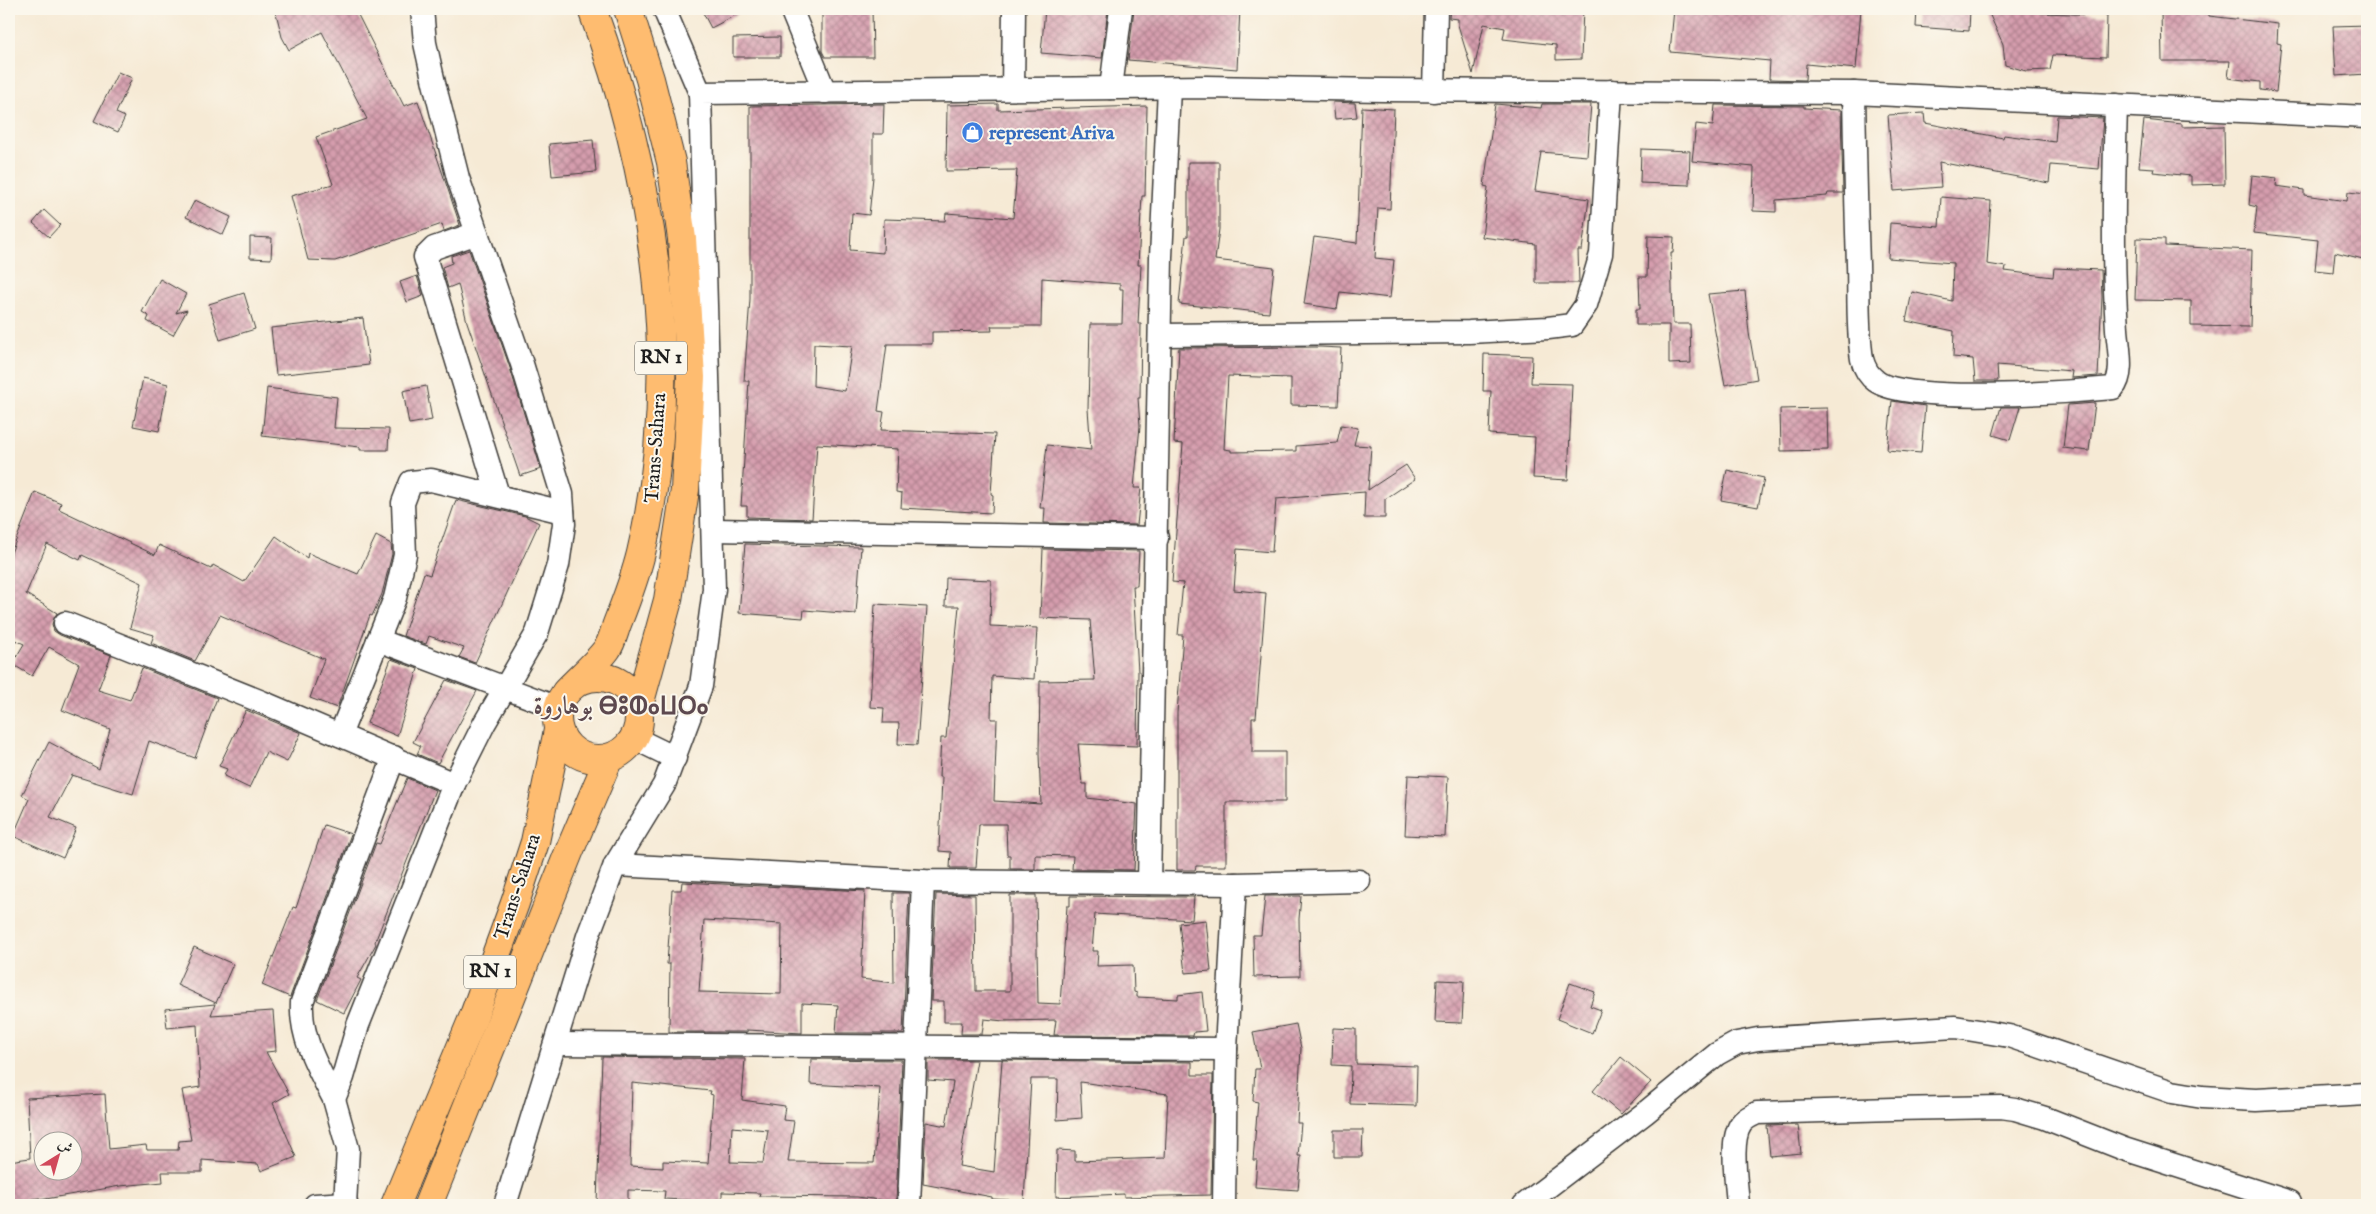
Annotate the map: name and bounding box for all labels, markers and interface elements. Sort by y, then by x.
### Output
shop icon: represent Ariva [961,121,985,145]
place label: represent Ariva [989,121,1115,146]
road number: RN 1 [635,342,687,374]
street label: Trans-Sahara [640,392,672,504]
district label: بوهاروة ⴱⵓⵀⴰⵡⵔⴰ [533,691,709,723]
street label: Trans-Sahara [489,830,547,943]
road number: RN 1 [464,956,516,989]
north arrow [32,1132,82,1182]
text: ش [54,1135,76,1158]

